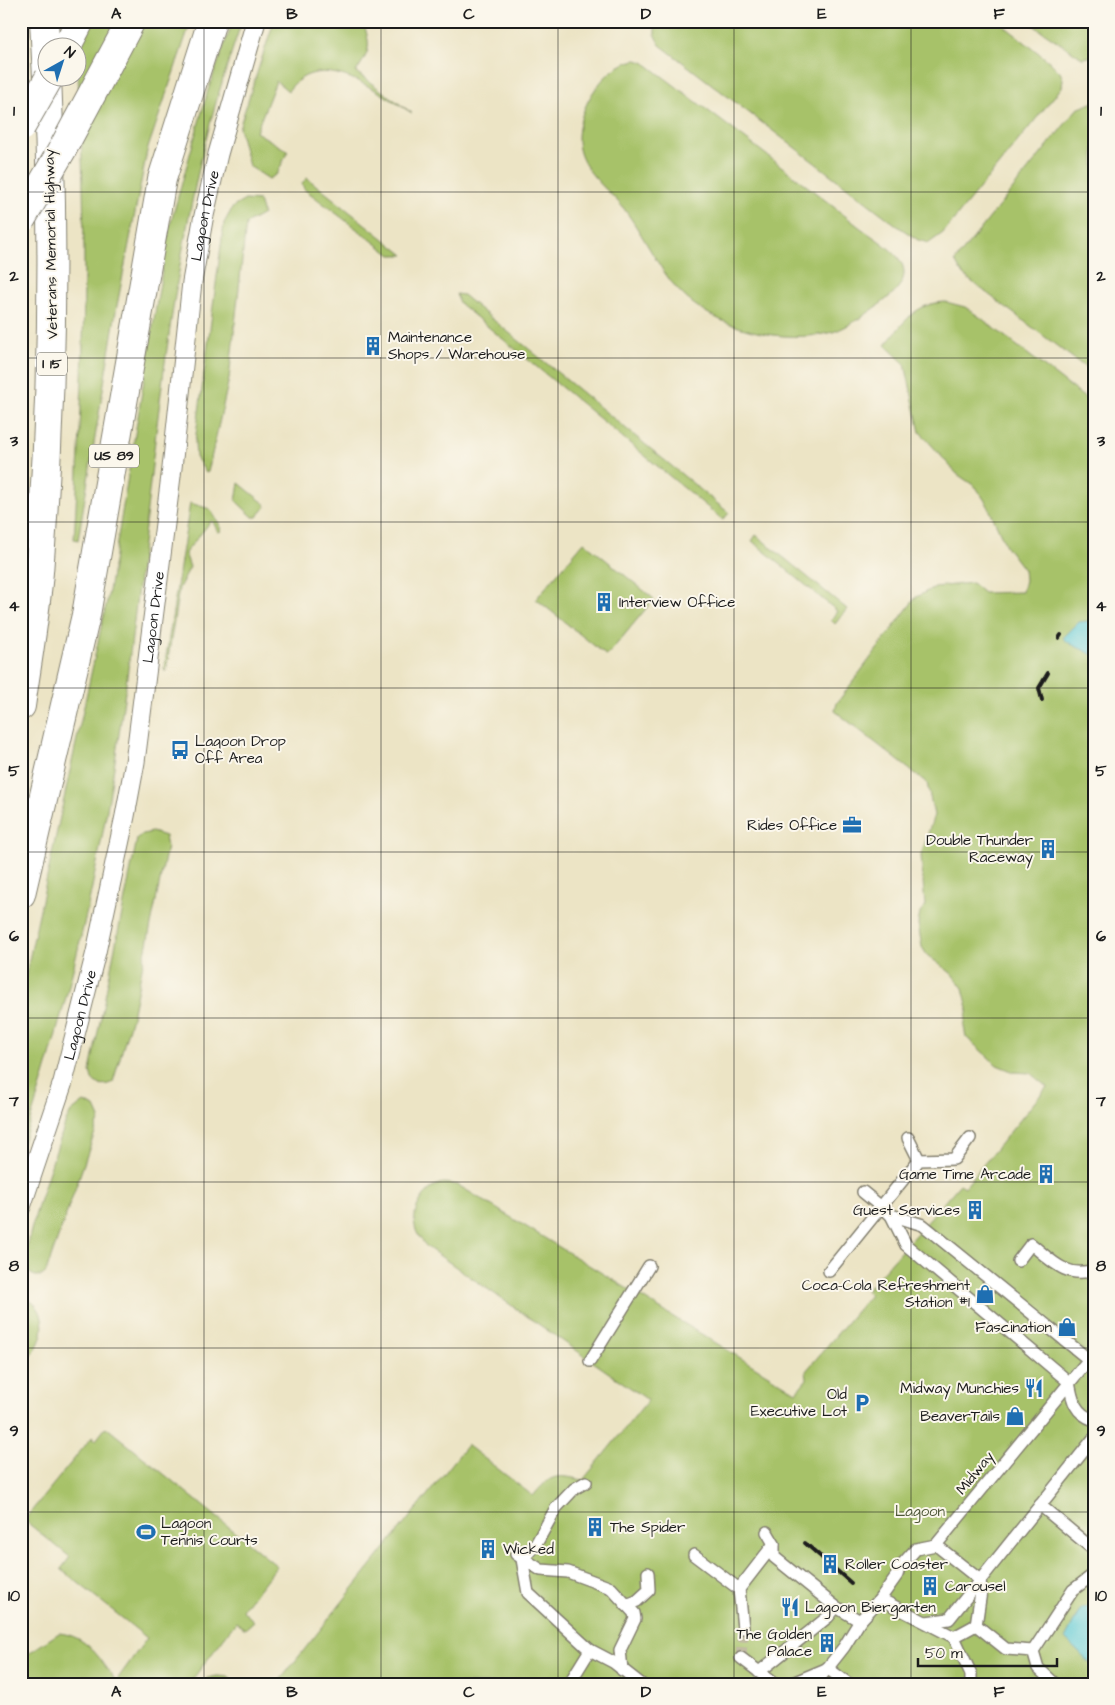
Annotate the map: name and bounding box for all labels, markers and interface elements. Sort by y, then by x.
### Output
text: A [111,3,122,25]
text: B [286,3,298,25]
text: C [463,3,475,25]
text: D [641,3,652,25]
text: E [817,3,827,25]
text: F [993,3,1005,25]
north arrow [38,38,88,88]
text: N [60,42,79,63]
text: 1 [13,100,16,122]
text: 1 [1100,100,1103,122]
street label: Veterans Memorial Highway [39,149,64,339]
street label: Lagoon Drive [185,168,225,263]
text: 2 [8,265,19,287]
text: 2 [1095,265,1106,287]
place label: Maintenance Shops / Warehouse [388,327,525,365]
building icon: Maintenance Shops / Warehouse [362,335,384,357]
road number: I 15 [37,352,67,376]
text: 3 [9,430,19,452]
text: 3 [1096,430,1106,452]
road number: US 89 [89,444,139,468]
street label: Lagoon Drive [137,570,169,664]
building icon: Interview Office [593,591,615,613]
place label: Interview Office [619,592,735,613]
text: 4 [9,595,20,617]
text: 4 [1096,595,1107,617]
place label: Lagoon Drop Off Area [195,731,286,769]
bus stop icon: Lagoon Drop Off Area [169,739,191,761]
text: 5 [8,760,20,782]
text: 5 [1095,760,1107,782]
office icon: Rides Office [841,814,863,836]
place label: Rides Office [747,815,837,836]
place label: Double Thunder Raceway [926,830,1033,869]
building icon: Double Thunder Raceway [1037,838,1059,860]
text: 6 [9,925,19,947]
text: 6 [1096,925,1106,947]
street label: Lagoon Drive [58,968,102,1062]
text: 7 [8,1090,19,1112]
text: 7 [1095,1090,1106,1112]
building icon: Game Time Arcade [1035,1163,1057,1185]
place label: Game Time Arcade [899,1164,1031,1185]
building icon: Guest Services [964,1199,986,1221]
place label: Guest Services [853,1200,960,1221]
text: 8 [9,1255,20,1277]
text: 8 [1096,1255,1107,1277]
place label: Coca-Cola Refreshment Station #1 [802,1275,970,1313]
shop icon: Coca-Cola Refreshment Station #1 [974,1283,996,1305]
shop icon: Fascination [1056,1316,1078,1338]
place label: Fascination [975,1317,1052,1338]
restaurant icon: Midway Munchies [1023,1377,1045,1399]
place label: Midway Munchies [900,1378,1019,1400]
place label: Old Executive Lot [751,1384,847,1422]
parking icon: Old Executive Lot [851,1392,873,1414]
shop icon: BeaverTails [1004,1405,1026,1427]
place label: BeaverTails [920,1406,1000,1427]
text: 9 [9,1420,19,1442]
text: 9 [1096,1420,1106,1442]
street label: Midway [951,1447,1000,1500]
park label: Lagoon [895,1501,946,1523]
place label: Lagoon Tennis Courts [161,1513,258,1551]
building icon: The Spider [584,1516,606,1538]
place label: The Spider [610,1517,685,1538]
sports icon: Lagoon Tennis Courts [135,1521,157,1543]
building icon: Wicked [477,1538,499,1560]
place label: Wicked [503,1539,554,1560]
building icon: Roller Coaster [819,1553,841,1575]
place label: Roller Coaster [845,1554,948,1575]
building icon: Carousel [919,1575,941,1597]
place label: Carousel [945,1576,1006,1597]
text: 10 [8,1585,20,1607]
text: 10 [1095,1585,1107,1607]
restaurant icon: Lagoon Biergarten [779,1596,801,1618]
place label: Lagoon Biergarten [805,1597,936,1619]
place label: The Golden Palace [737,1624,812,1662]
building icon: The Golden Palace [816,1632,838,1654]
scale bar [918,1635,1056,1667]
text: 50 m [925,1643,963,1664]
text: A [111,1681,122,1703]
text: B [286,1681,298,1703]
text: C [463,1681,475,1703]
text: D [641,1681,652,1703]
text: E [817,1681,827,1703]
text: F [993,1681,1005,1703]

